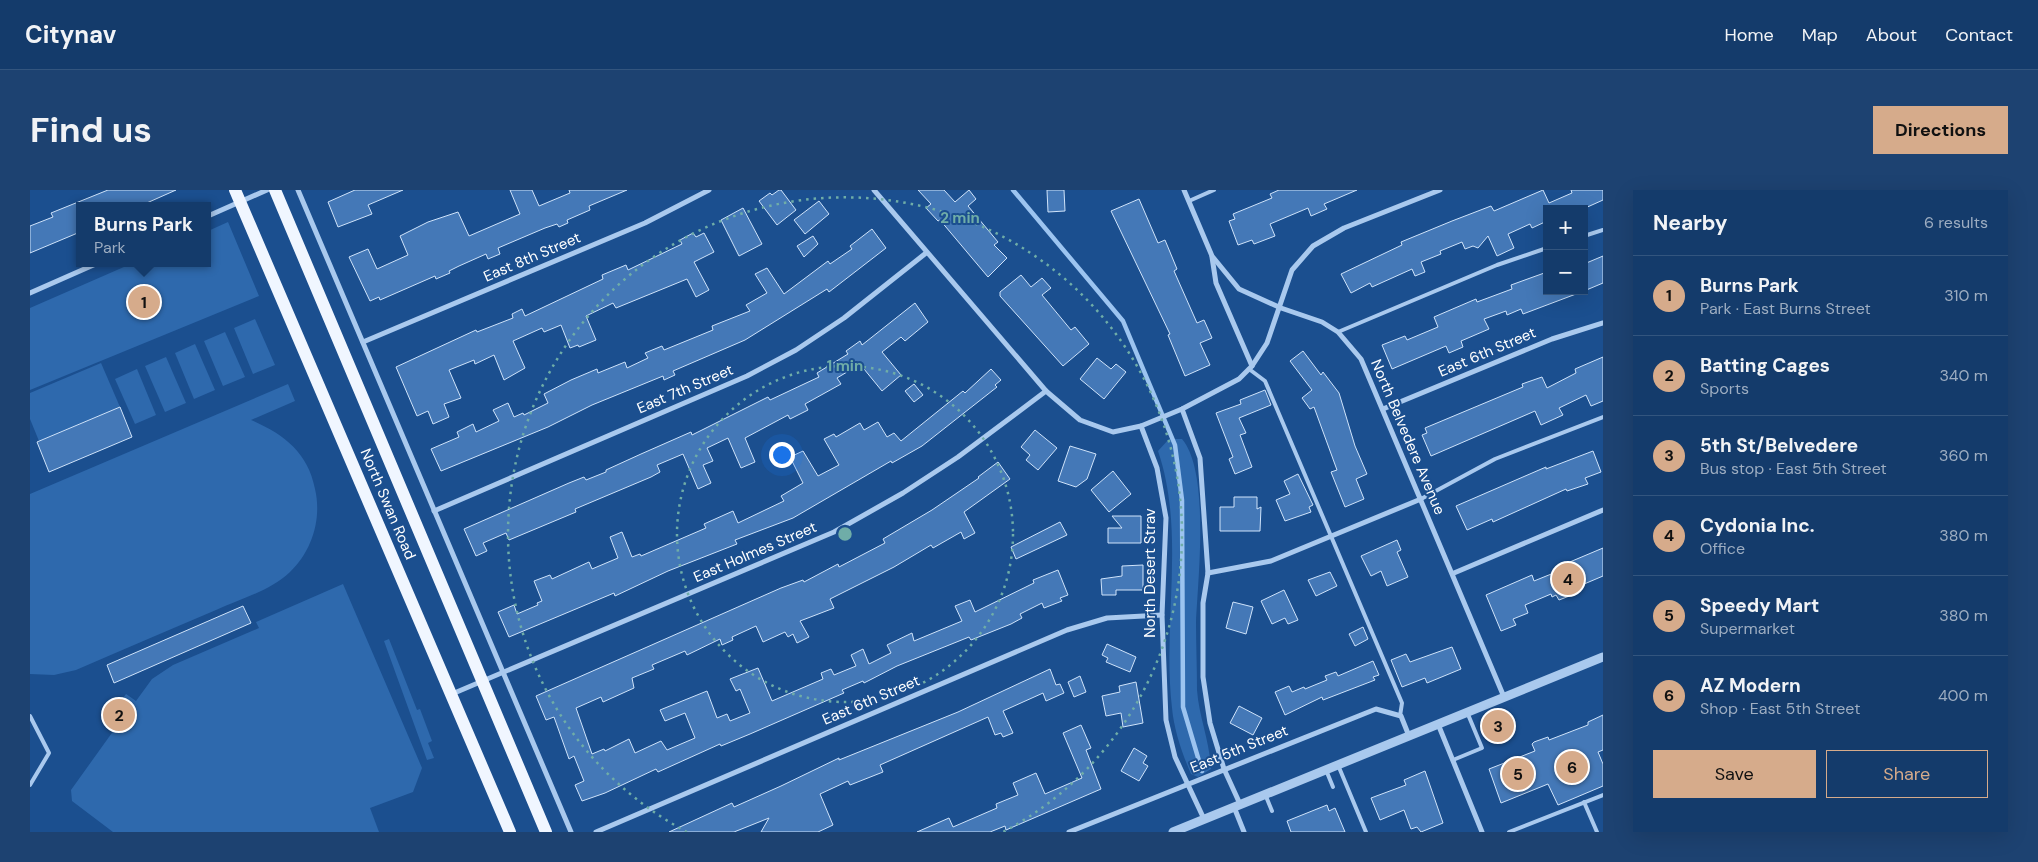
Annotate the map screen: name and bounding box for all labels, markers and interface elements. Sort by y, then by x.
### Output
text: Citynav [25,19,116,50]
text: Home [1724,23,1774,47]
text: Map [1802,23,1838,47]
text: About [1866,23,1917,47]
text: Contact [1945,23,2013,47]
button: Directions [1873,106,2008,154]
text: Find us [30,107,152,153]
popup [76,202,211,267]
map controls [1543,205,1588,295]
button: + [1543,205,1588,250]
text: 2 min [940,208,980,228]
text: Nearby [1653,209,1727,237]
text: Burns Park [94,212,193,237]
text: 6 results [1924,212,1988,233]
street label: East 8th Street [480,227,584,286]
text: Park [94,237,126,258]
button: − [1543,250,1588,295]
text: Burns Park [1700,273,1799,298]
pin: 1 [128,283,160,321]
text: 1 [1666,285,1672,306]
text: 310 m [1944,285,1988,306]
text: Park · East Burns Street [1700,298,1871,319]
street label: East 6th Street [1435,322,1539,382]
text: Batting Cages [1700,353,1830,378]
text: 1 min [827,356,863,376]
street label: North Belvedere Avenue [1366,356,1450,518]
street label: East 7th Street [634,360,736,418]
text: 2 [1664,365,1674,386]
text: 340 m [1939,365,1988,386]
text: Sports [1700,378,1749,399]
text: 5th St/Belvedere [1700,433,1858,458]
your location [769,442,795,468]
street label: North Swan Road [356,445,420,563]
text: 3 [1664,445,1674,466]
text: 360 m [1939,445,1988,466]
text: Bus stop · East 5th Street [1700,458,1887,479]
street label: North Desert Strav [1140,508,1160,638]
text: Cydonia Inc. [1700,513,1814,538]
street label: East Holmes Street [690,517,820,587]
centre of rings [836,525,854,543]
text: 4 [1664,525,1674,546]
text: 380 m [1939,525,1988,546]
text: Office [1700,538,1745,559]
pin: 4 [1552,560,1584,598]
text: Speedy Mart [1700,593,1819,618]
text: 5 [1664,605,1674,626]
text: 380 m [1939,605,1988,626]
text: Supermarket [1700,618,1795,639]
street label: East 6th Street [819,670,923,730]
text: AZ Modern [1700,673,1801,698]
text: 6 [1664,685,1674,706]
text: 400 m [1938,685,1988,706]
pin: 2 [103,696,135,734]
text: Shop · East 5th Street [1700,698,1860,719]
pin: 3 [1482,707,1514,745]
street label: East 5th Street [1187,720,1291,778]
pin: 6 [1556,748,1588,786]
button: Save [1653,750,1816,798]
button: Share [1826,750,1988,798]
pin: 5 [1502,755,1534,793]

